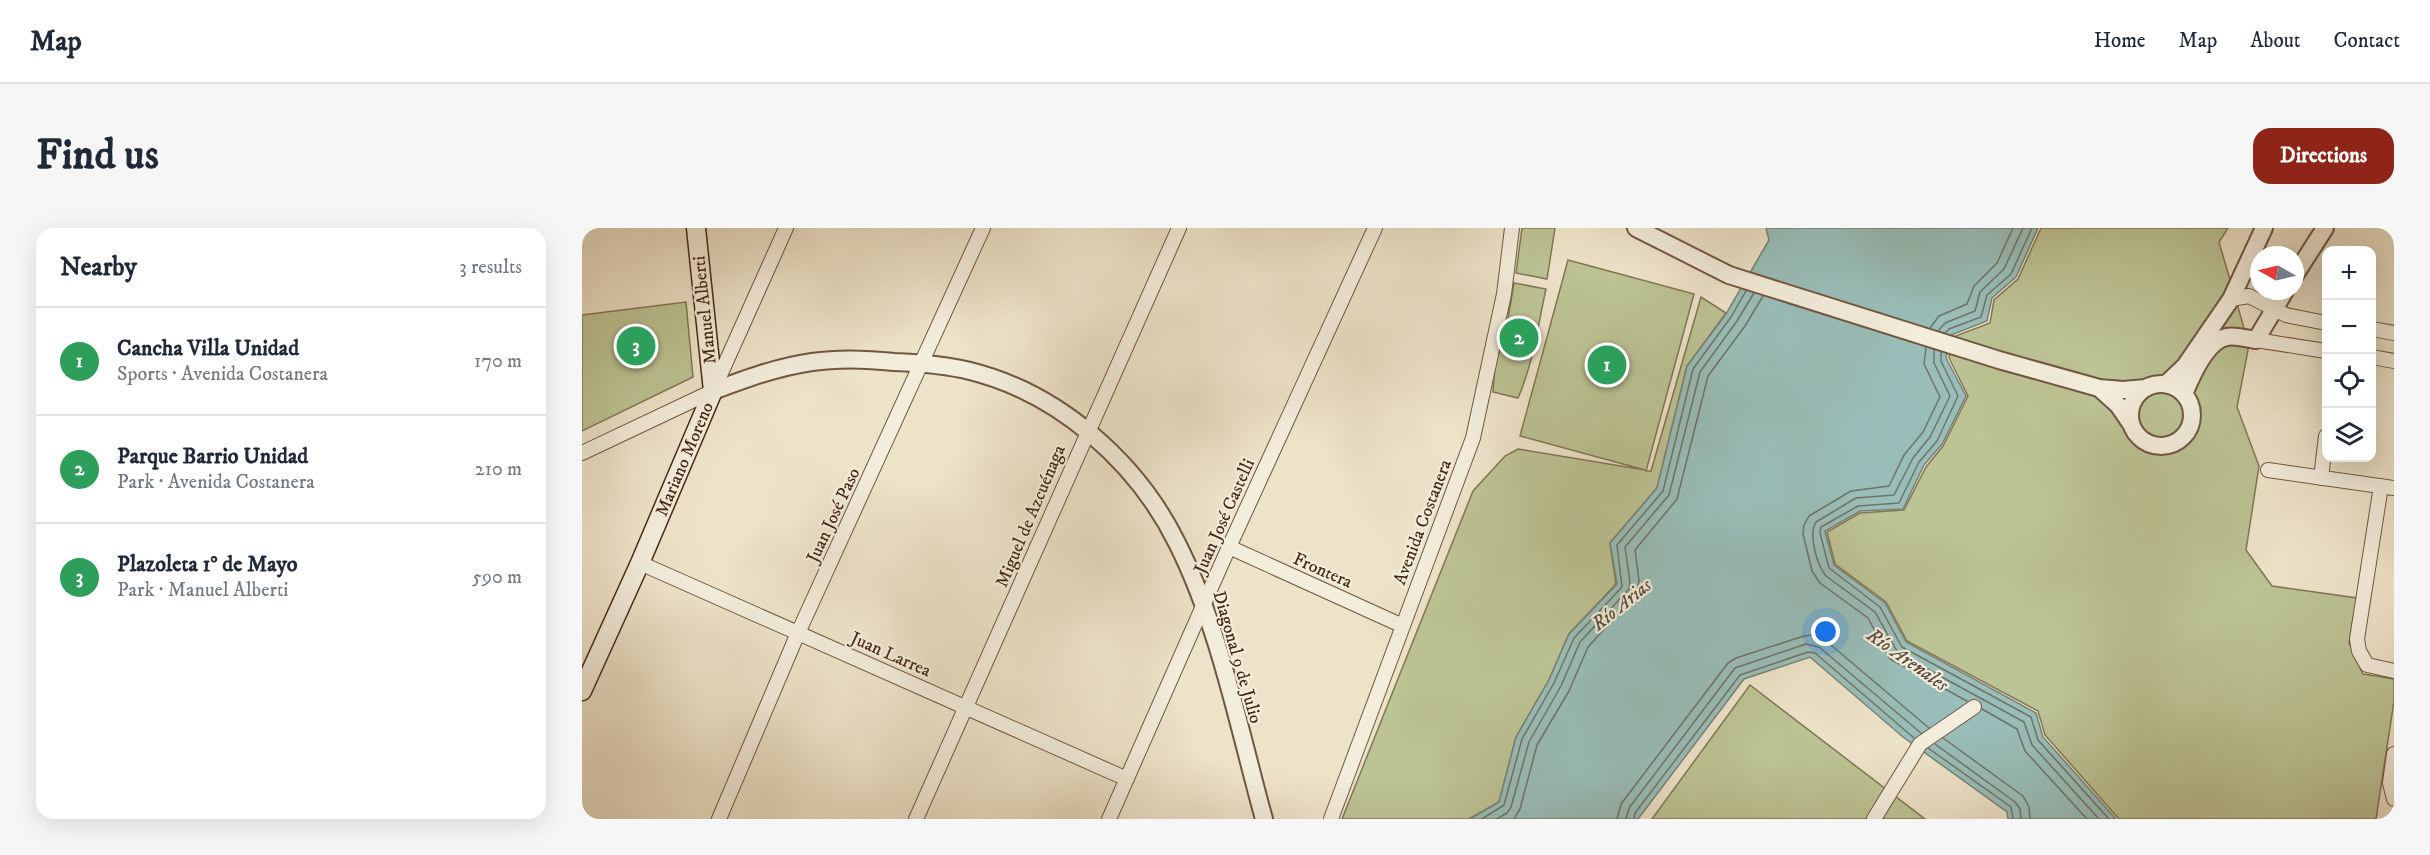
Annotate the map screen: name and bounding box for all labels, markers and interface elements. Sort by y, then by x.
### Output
text: Map [30,24,82,59]
text: Home [2094,28,2146,54]
text: Map [2179,28,2217,54]
text: About [2250,28,2301,54]
text: Contact [2334,28,2400,54]
button: Directions [2253,128,2394,184]
text: Find us [36,130,159,182]
north arrow [2250,246,2304,300]
map controls [2322,246,2376,462]
button: + [2322,246,2376,300]
text: Nearby [60,251,137,284]
text: 3 results [459,255,522,280]
street label: Manuel Alberti [688,255,722,365]
button: − [2322,300,2376,354]
pin: 2 [1500,316,1538,360]
pin: 3 [616,324,656,368]
text: Cancha Villa Unidad [117,335,299,362]
pin: 1 [1588,342,1626,388]
text: 1 [76,349,83,374]
text: 170 m [474,349,522,374]
button: locate [2322,354,2376,408]
text: Sports · Avenida Costanera [117,362,328,387]
street label: Mariano Moreno [651,399,719,520]
button: layers [2322,408,2376,462]
street label: Miguel de Azcuénaga [991,442,1071,591]
text: Parque Barrio Unidad [117,443,308,470]
street label: Juan José Castelli [1189,455,1260,579]
street label: Avenida Costanera [1389,456,1457,588]
text: 2 [75,457,84,482]
text: 210 m [475,457,522,482]
street label: Juan José Paso [801,464,866,568]
text: Park · Avenida Costanera [117,470,315,495]
street label: Frontera [1290,548,1356,594]
text: Plazoleta 1° de Mayo [117,551,298,578]
text: 3 [76,565,83,590]
text: 590 m [472,565,522,590]
water label: Río Arias [1586,573,1658,638]
text: Park · Manuel Alberti [117,578,289,603]
street label: Diagonal 9 de Julio [1208,588,1267,726]
your location [1811,617,1840,646]
water label: Río Arenales [1861,622,1954,698]
street label: Juan Larrea [845,627,934,683]

